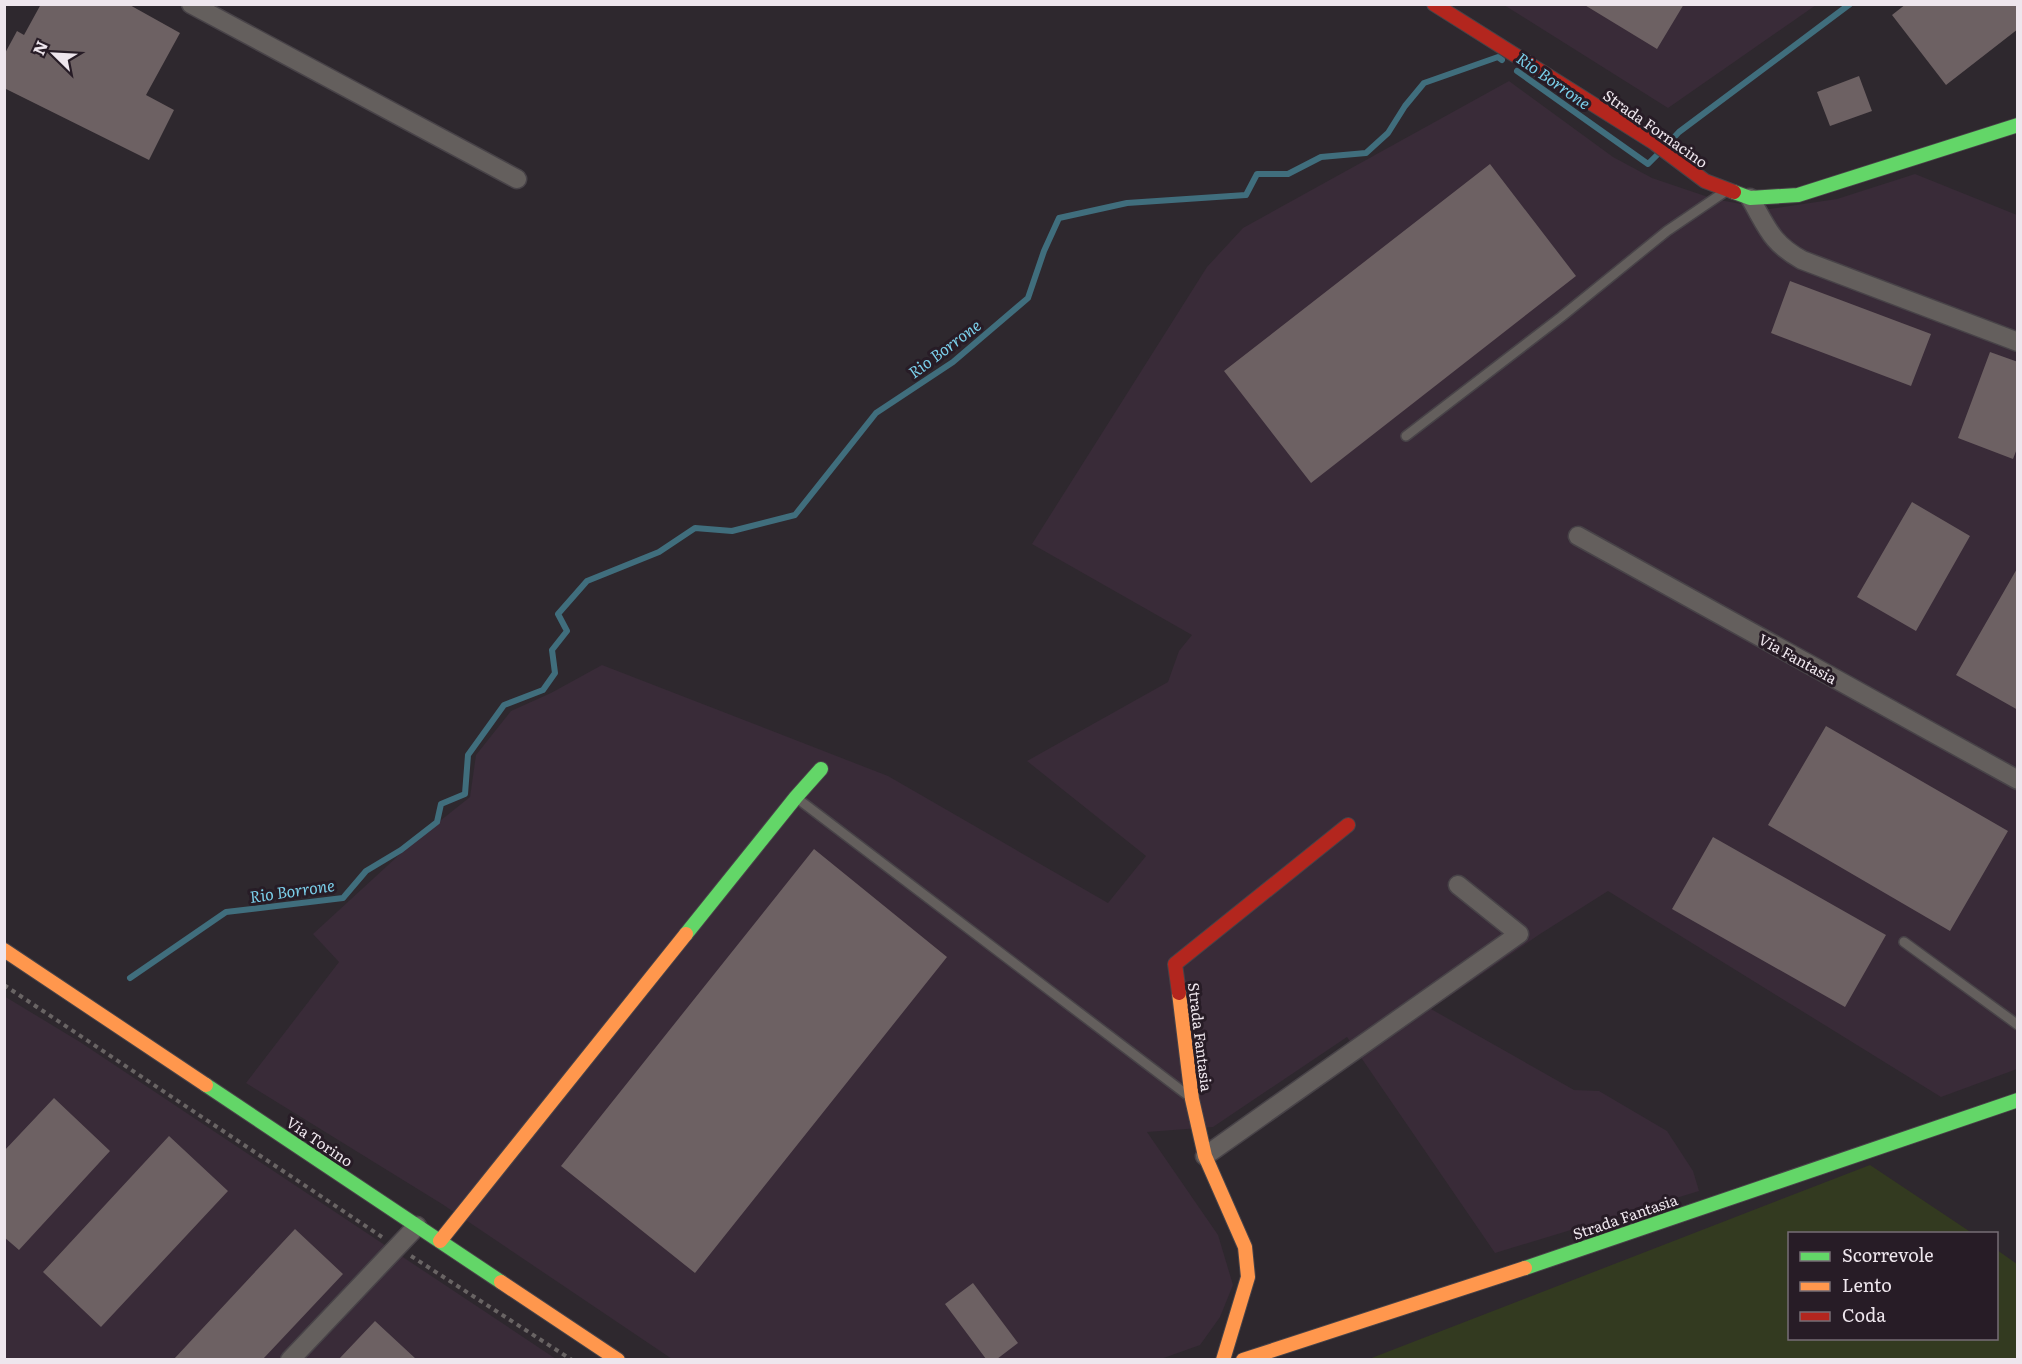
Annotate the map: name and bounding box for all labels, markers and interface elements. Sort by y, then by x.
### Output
north arrow [24,24,84,84]
text: N [26,36,53,59]
water label: Rio Borrone [1512,46,1596,114]
street label: Strada Fornacino [1599,83,1713,173]
water label: Rio Borrone [903,313,985,383]
street label: Via Fantasia [1755,627,1842,690]
water label: Rio Borrone [248,872,336,908]
street label: Strada Fantasia [1183,981,1219,1094]
street label: Via Torino [282,1110,358,1172]
street label: Strada Fantasia [1569,1187,1681,1245]
legend [1788,1232,1998,1340]
text: Scorrevole [1842,1241,1934,1268]
text: Lento [1842,1271,1892,1298]
text: Coda [1842,1301,1886,1328]

